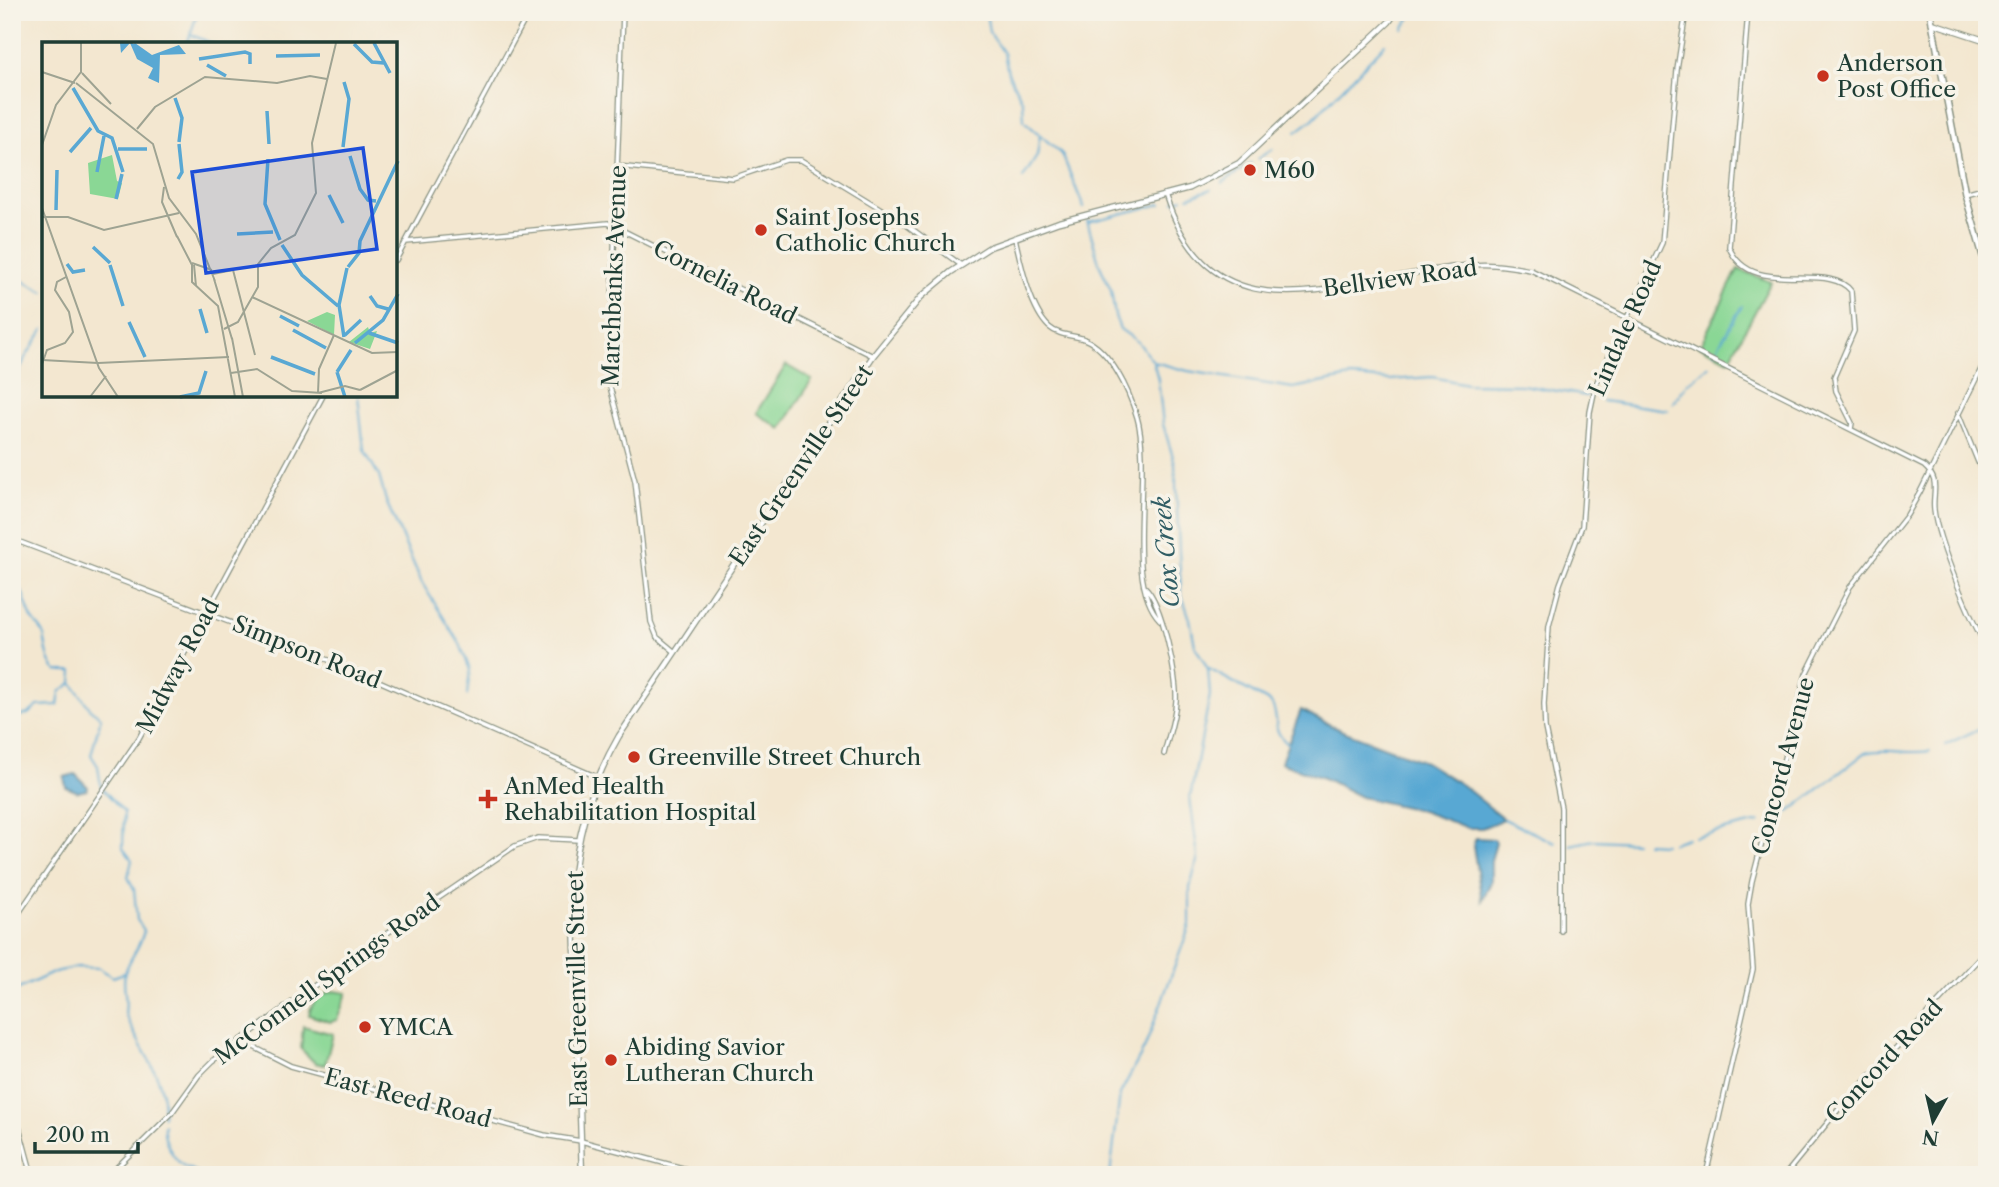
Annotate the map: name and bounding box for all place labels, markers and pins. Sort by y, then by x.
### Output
place label: Anderson Post Office [1836,49,1956,103]
marker: Anderson Post Office [1815,68,1831,84]
place label: M60 [1264,156,1315,184]
marker: M60 [1242,162,1258,178]
place label: Saint Josephs Catholic Church [775,203,956,257]
marker: Saint Josephs Catholic Church [753,222,769,238]
place label: Greenville Street Church [648,743,921,771]
marker: Greenville Street Church [626,749,642,765]
place label: AnMed Health Rehabilitation Hospital [503,772,757,826]
marker: AnMed Health Rehabilitation Hospital [478,789,498,809]
place label: YMCA [378,1013,454,1041]
marker: YMCA [357,1019,373,1035]
place label: Abiding Savior Lutheran Church [624,1033,814,1087]
marker: Abiding Savior Lutheran Church [603,1052,619,1068]

